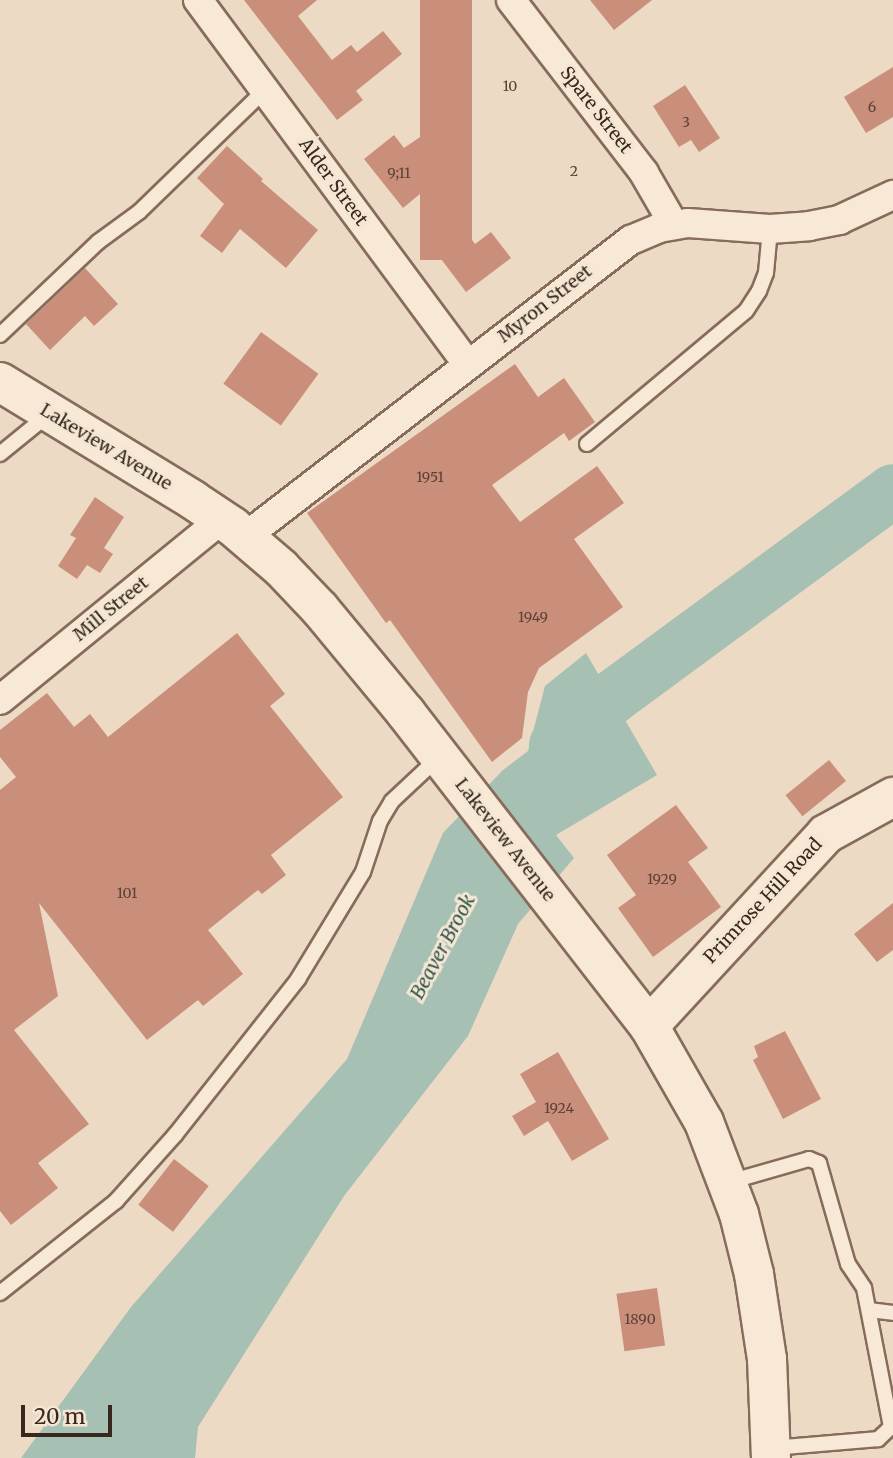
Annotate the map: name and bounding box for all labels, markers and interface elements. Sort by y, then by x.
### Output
street label: Spare Street [555,62,637,158]
house number: 10 [503,78,517,94]
house number: 6 [868,99,876,115]
house number: 3 [682,114,690,130]
street label: Alder Street [294,134,372,230]
house number: 2 [570,163,578,179]
house number: 9;11 [387,165,411,181]
street label: Myron Street [494,261,596,347]
street label: Lakeview Avenue [36,399,176,495]
house number: 1951 [416,469,444,485]
street label: Mill Street [69,572,153,646]
house number: 1949 [518,609,548,625]
street label: Lakeview Avenue [450,774,560,906]
street label: Primrose Hill Road [699,834,827,968]
house number: 1929 [647,871,677,887]
house number: 101 [117,885,137,901]
water label: Beaver Brook [406,891,480,1003]
house number: 1924 [544,1100,574,1116]
house number: 1890 [624,1311,656,1327]
scale bar [24,1392,116,1436]
text: 20 m [34,1403,85,1430]

